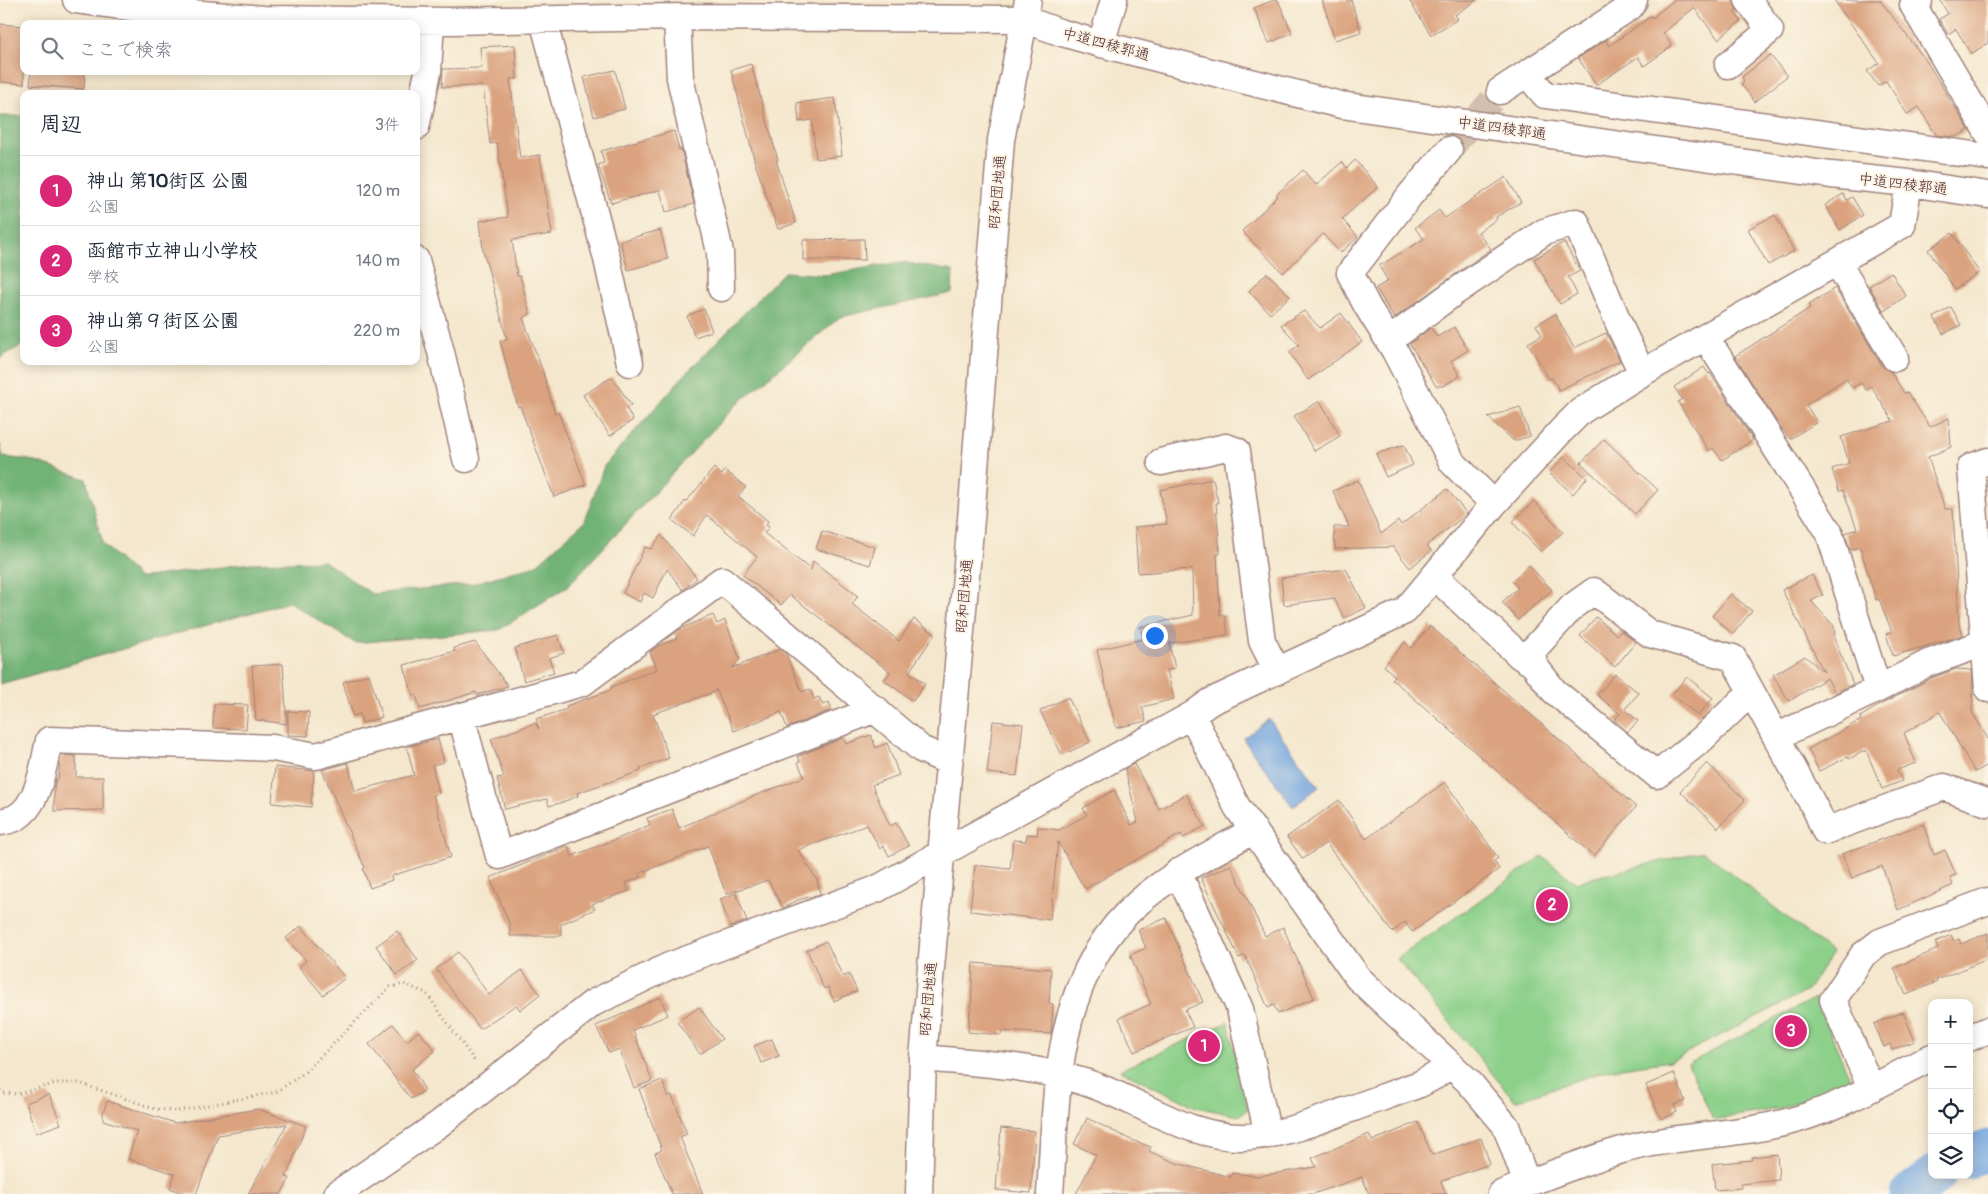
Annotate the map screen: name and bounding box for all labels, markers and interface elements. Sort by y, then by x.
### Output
search box [20,20,420,75]
street label: 中道四稜郭通 [1060,24,1152,65]
icon: search [38,34,66,62]
text: ここで検索 [78,38,173,62]
text: 周辺 [40,111,82,138]
street label: 中道四稜郭通 [1456,113,1548,144]
text: 3件 [375,115,400,135]
street label: 昭和団地通 [985,154,1010,230]
text: 神山 第10街区 公園 [87,169,249,193]
street label: 中道四稜郭通 [1857,170,1949,199]
text: 1 [53,181,59,201]
text: 120 m [356,181,400,201]
text: 公園 [87,197,119,217]
text: 函館市立神山小学校 [87,239,258,263]
text: 2 [52,251,60,271]
text: 140 m [356,251,400,271]
text: 学校 [87,267,119,287]
text: 神山第９街区公園 [87,309,239,333]
text: 3 [52,321,60,341]
text: 220 m [354,321,400,341]
text: 公園 [87,337,119,357]
street label: 昭和団地通 [952,558,977,634]
your location [1142,623,1168,649]
pin: 2 [1536,886,1568,924]
street label: 昭和団地通 [916,961,941,1037]
map controls [1928,999,1973,1179]
button: + [1928,999,1973,1044]
pin: 3 [1775,1012,1807,1050]
pin: 1 [1188,1027,1220,1065]
button: − [1928,1044,1973,1089]
button: locate [1928,1089,1973,1134]
button: layers [1928,1134,1973,1179]

